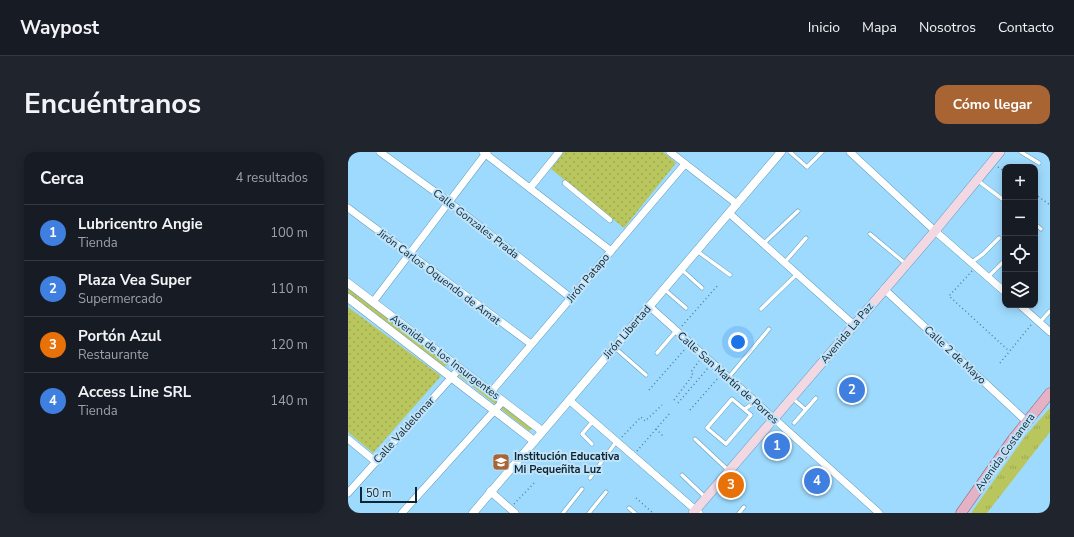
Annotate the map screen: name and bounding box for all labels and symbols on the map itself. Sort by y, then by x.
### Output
street label: Calle Gonzales Prada [430,186,522,262]
street label: Jirón Carlos Oquendo de Amat [374,225,504,328]
street label: Jirón Patapo [562,250,613,307]
street label: Avenida La Paz [817,299,877,367]
street label: Jirón Libertad [599,302,654,363]
street label: Avenida de los Insurgentes [387,311,503,403]
street label: Calle 2 de Mayo [921,322,989,388]
street label: Calle San Martín de Porres [674,328,782,428]
your location [728,332,748,352]
pin: 2 [839,375,865,405]
street label: Calle Valdelomar [370,393,438,467]
street label: Avenida Costanera [972,410,1038,494]
pin: 1 [764,431,790,461]
place label: Institución Educativa Mi Pequeñita Luz [514,449,620,477]
school or university icon: Institución Educativa Mi Pequeñita Luz [491,452,511,472]
pin: 4 [804,466,830,496]
pin: 3 [718,470,744,500]
scale bar [360,485,417,504]

